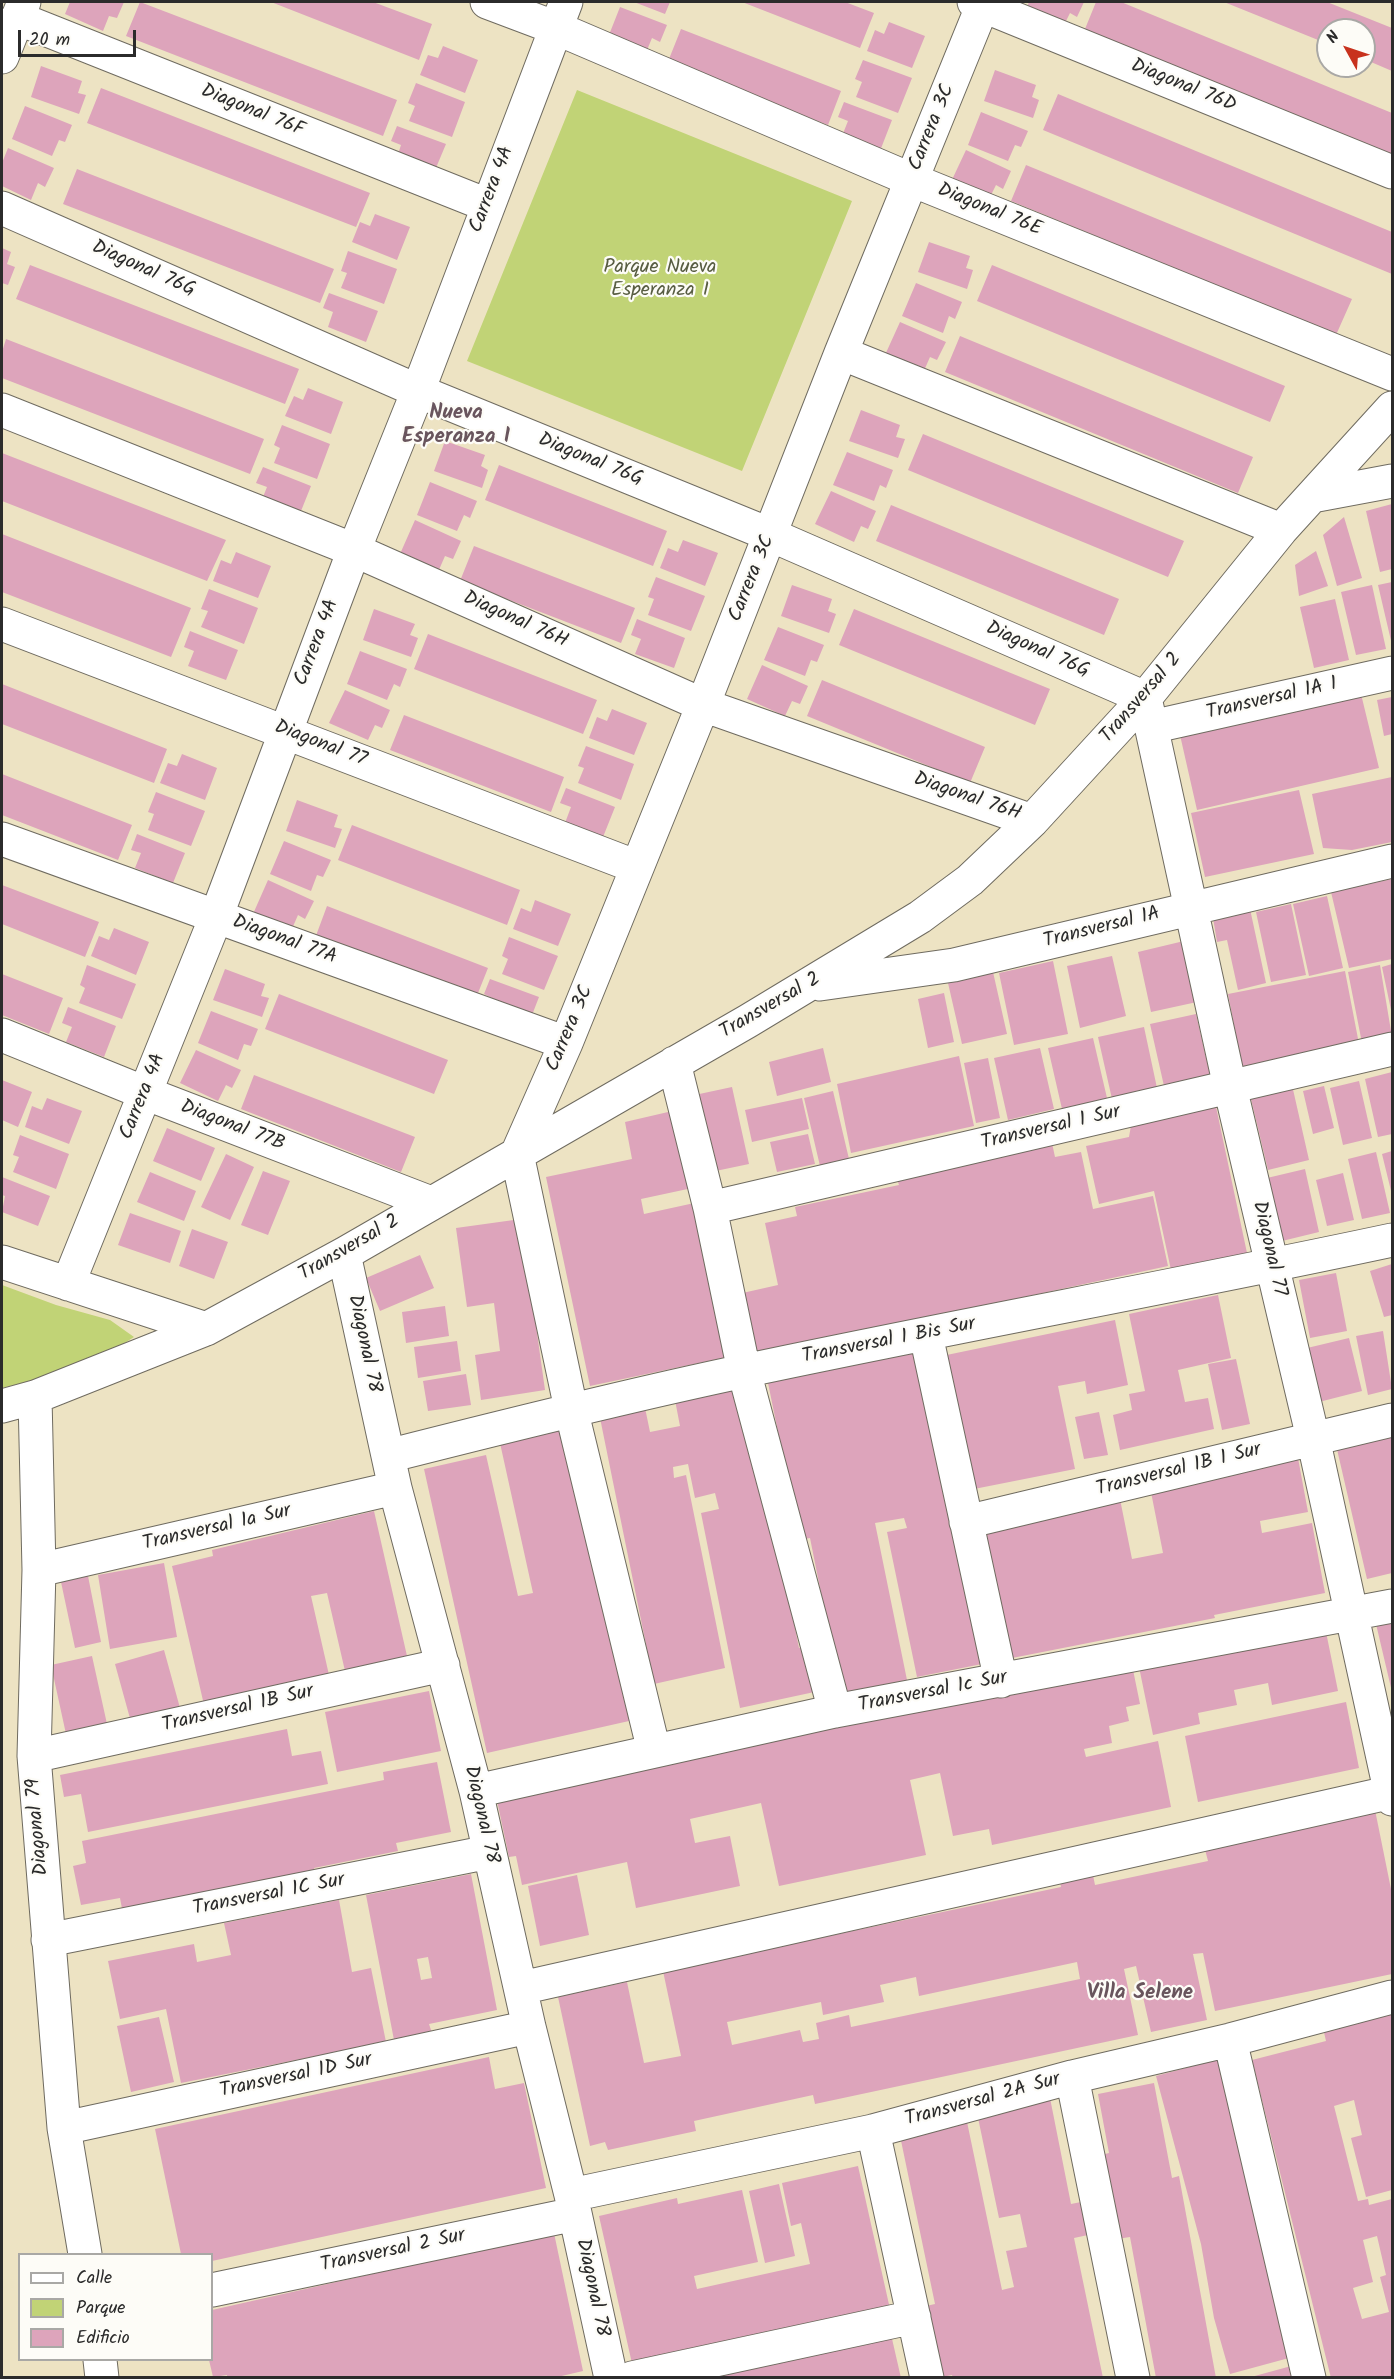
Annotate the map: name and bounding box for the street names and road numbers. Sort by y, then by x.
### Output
street label: Diagonal 76D [1127,55,1239,119]
street label: Diagonal 76F [197,80,307,144]
street label: Carrera 3C [905,81,961,175]
street label: Carrera 4A [466,143,520,237]
street label: Diagonal 76E [933,179,1045,243]
street label: Diagonal 76G [87,236,199,304]
street label: Diagonal 76G [534,429,646,493]
street label: Carrera 3C [725,532,781,626]
street label: Diagonal 76H [459,587,571,655]
street label: Carrera 4A [291,596,345,690]
street label: Diagonal 76G [981,617,1093,685]
street label: Transversal 2 [1096,649,1188,749]
street label: Transversal 1A 1 [1204,673,1340,727]
street label: Diagonal 77 [270,716,370,774]
street label: Diagonal 76H [910,768,1024,828]
street label: Transversal 1A [1041,903,1163,955]
street label: Diagonal 77A [229,911,339,971]
street label: Transversal 2 [716,969,826,1045]
street label: Carrera 3C [542,982,600,1076]
street label: Carrera 4A [116,1050,172,1144]
street label: Diagonal 77B [176,1096,288,1158]
street label: Transversal 1 Sur [979,1101,1123,1157]
street label: Diagonal 77 [1245,1199,1291,1299]
street label: Transversal 2 [295,1211,405,1287]
street label: Diagonal 78 [341,1293,385,1395]
street label: Transversal 1 Bis Sur [800,1313,978,1371]
street label: Transversal 1B 1 Sur [1094,1439,1264,1503]
street label: Transversal 1a Sur [141,1500,293,1558]
street label: Transversal 1c Sur [857,1667,1009,1719]
street label: Transversal 1B Sur [160,1681,316,1739]
street label: Diagonal 78 [457,1764,503,1866]
street label: Diagonal 79 [23,1777,55,1877]
street label: Transversal 1C Sur [191,1870,347,1922]
street label: Transversal 1D Sur [218,2049,374,2105]
street label: Transversal 2A Sur [903,2069,1063,2133]
street label: Transversal 2 Sur [318,2225,468,2279]
street label: Diagonal 78 [569,2237,613,2339]

